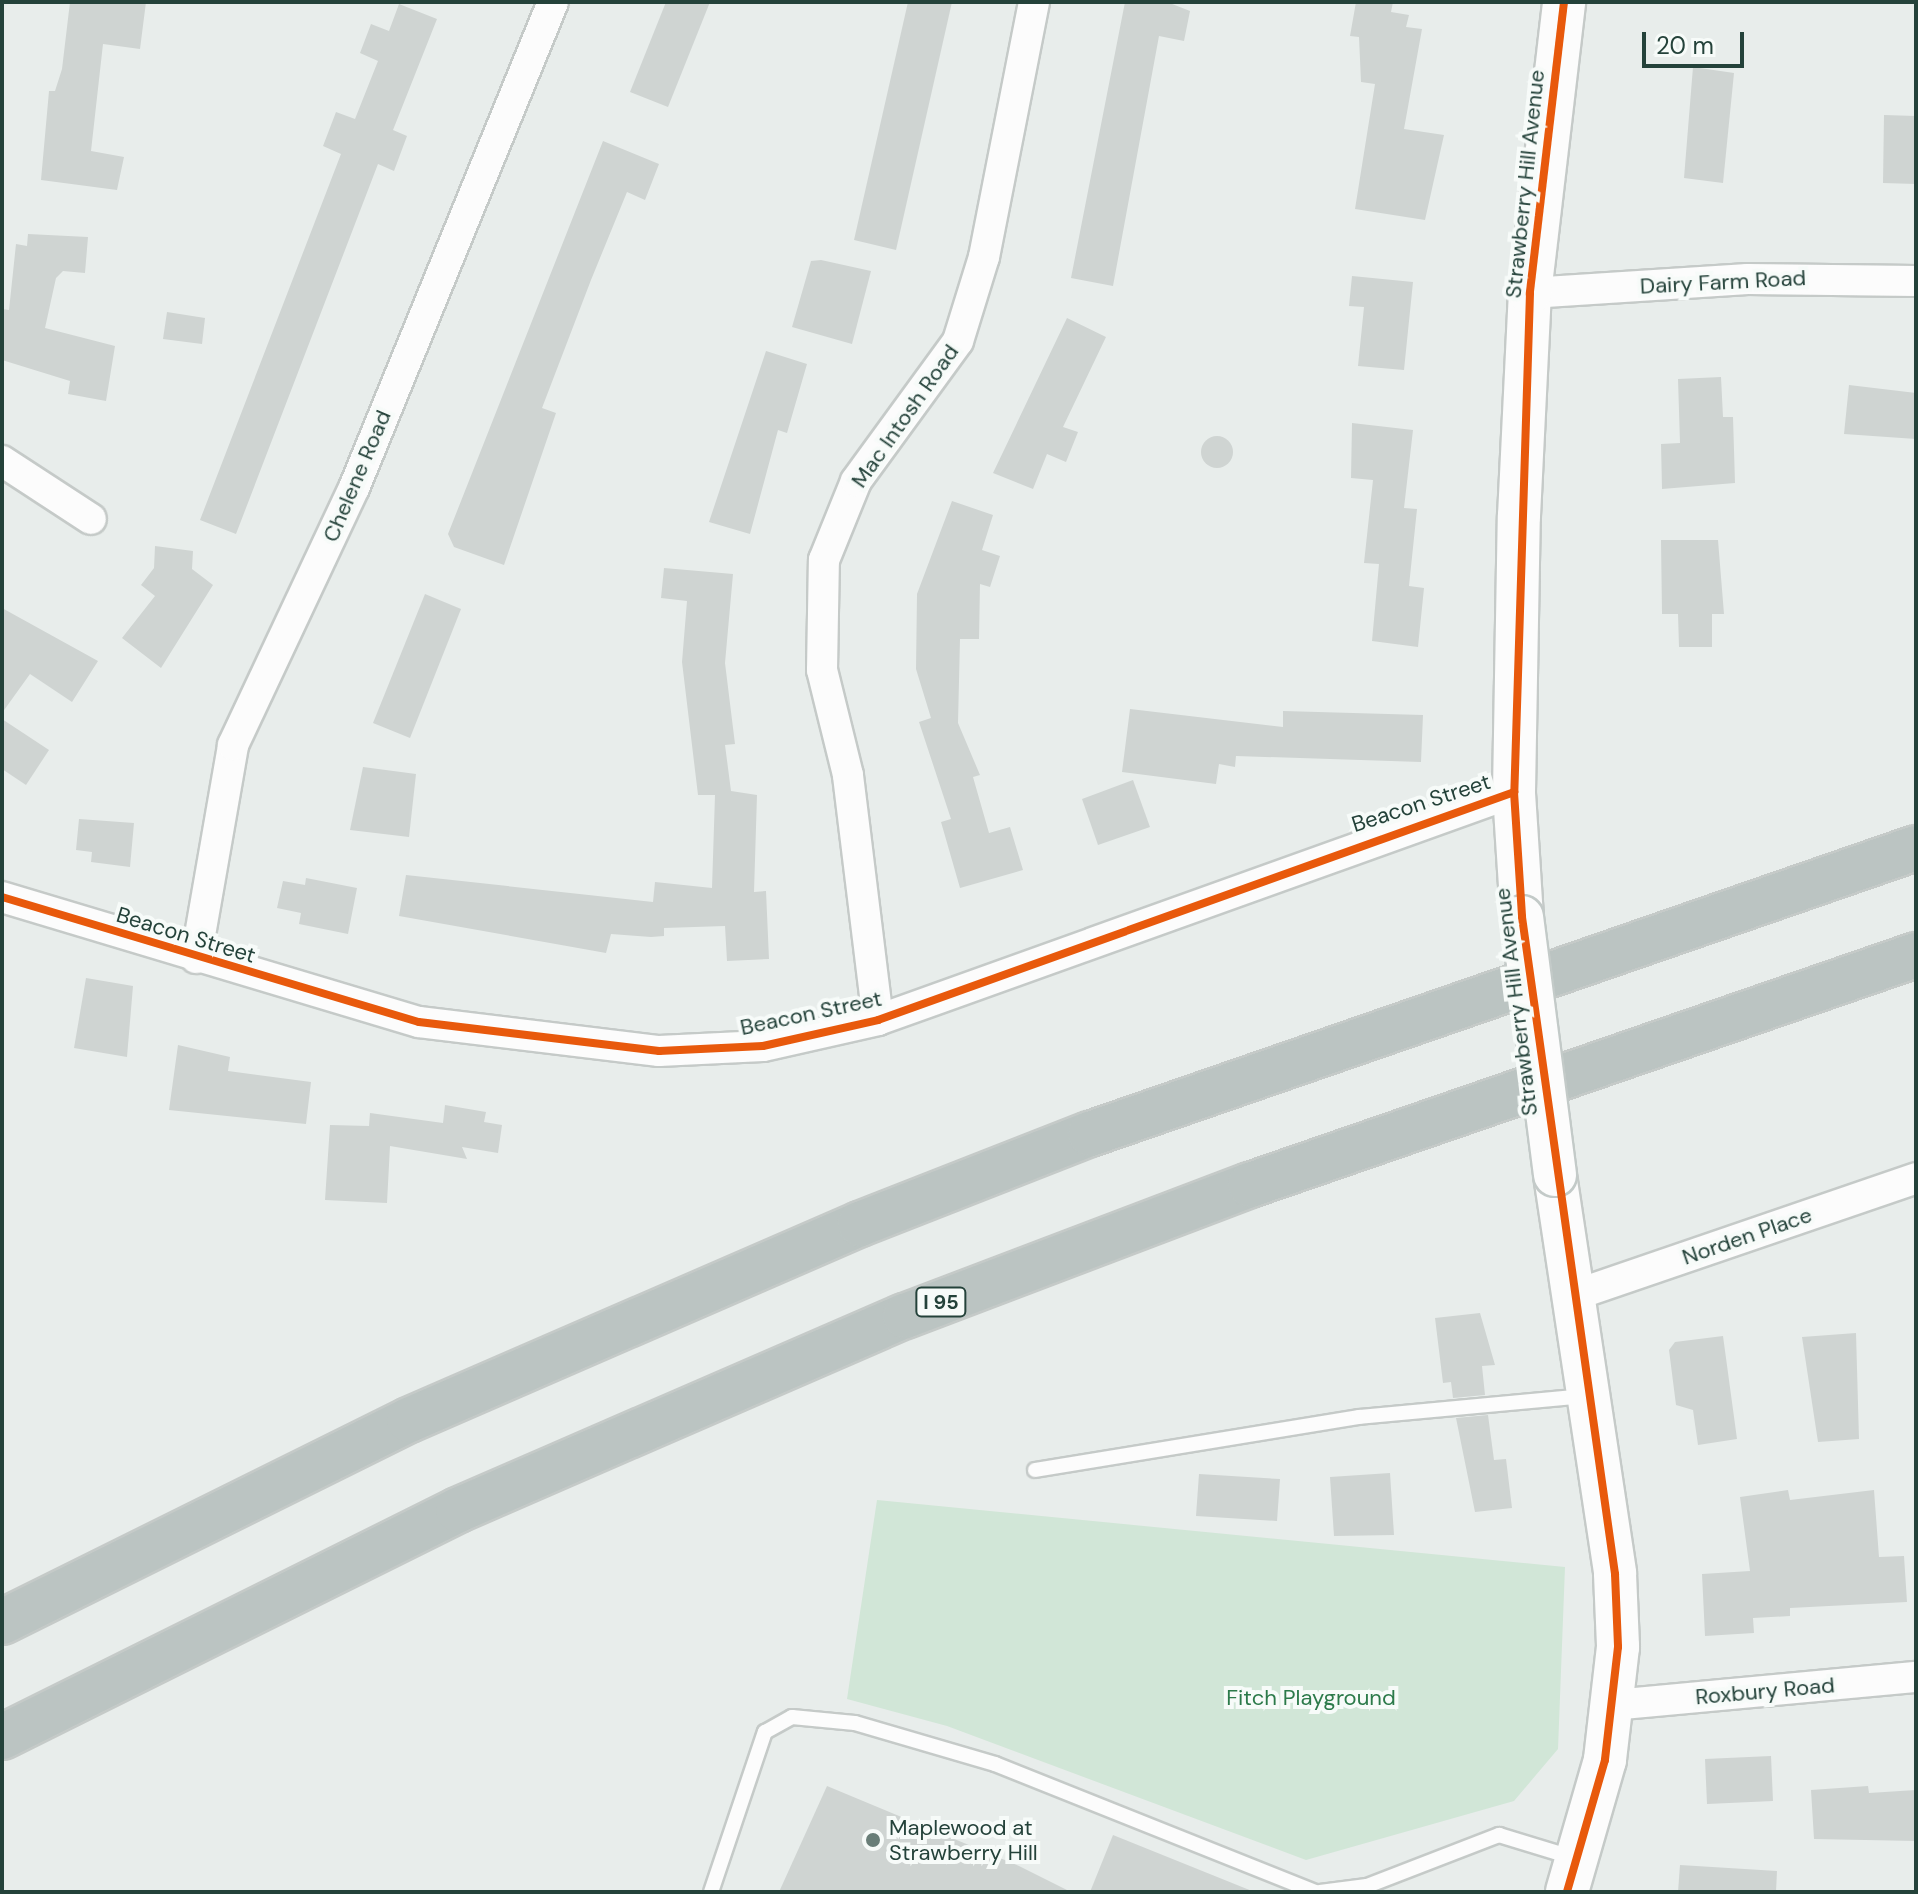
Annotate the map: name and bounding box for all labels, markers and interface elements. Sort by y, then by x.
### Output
scale bar [1646,16,1748,66]
text: 20 m [1656,30,1714,61]
street label: Strawberry Hill Avenue [1500,69,1550,299]
street label: Dairy Farm Road [1639,264,1807,300]
street label: Mac Intosh Road [846,339,964,493]
street label: Chelene Road [317,406,397,546]
street label: Beacon Street [1348,768,1494,838]
street label: Strawberry Hill Avenue [1489,887,1543,1117]
street label: Beacon Street [113,901,259,969]
street label: Beacon Street [738,985,884,1041]
street label: Norden Place [1679,1201,1815,1271]
road number: I 95 [915,1286,967,1318]
street label: Roxbury Road [1694,1672,1836,1710]
park label: Fitch Playground [1226,1685,1396,1711]
place label: Maplewood at Strawberry Hill [889,1814,1038,1866]
marker: Maplewood at Strawberry Hill [864,1831,882,1849]

